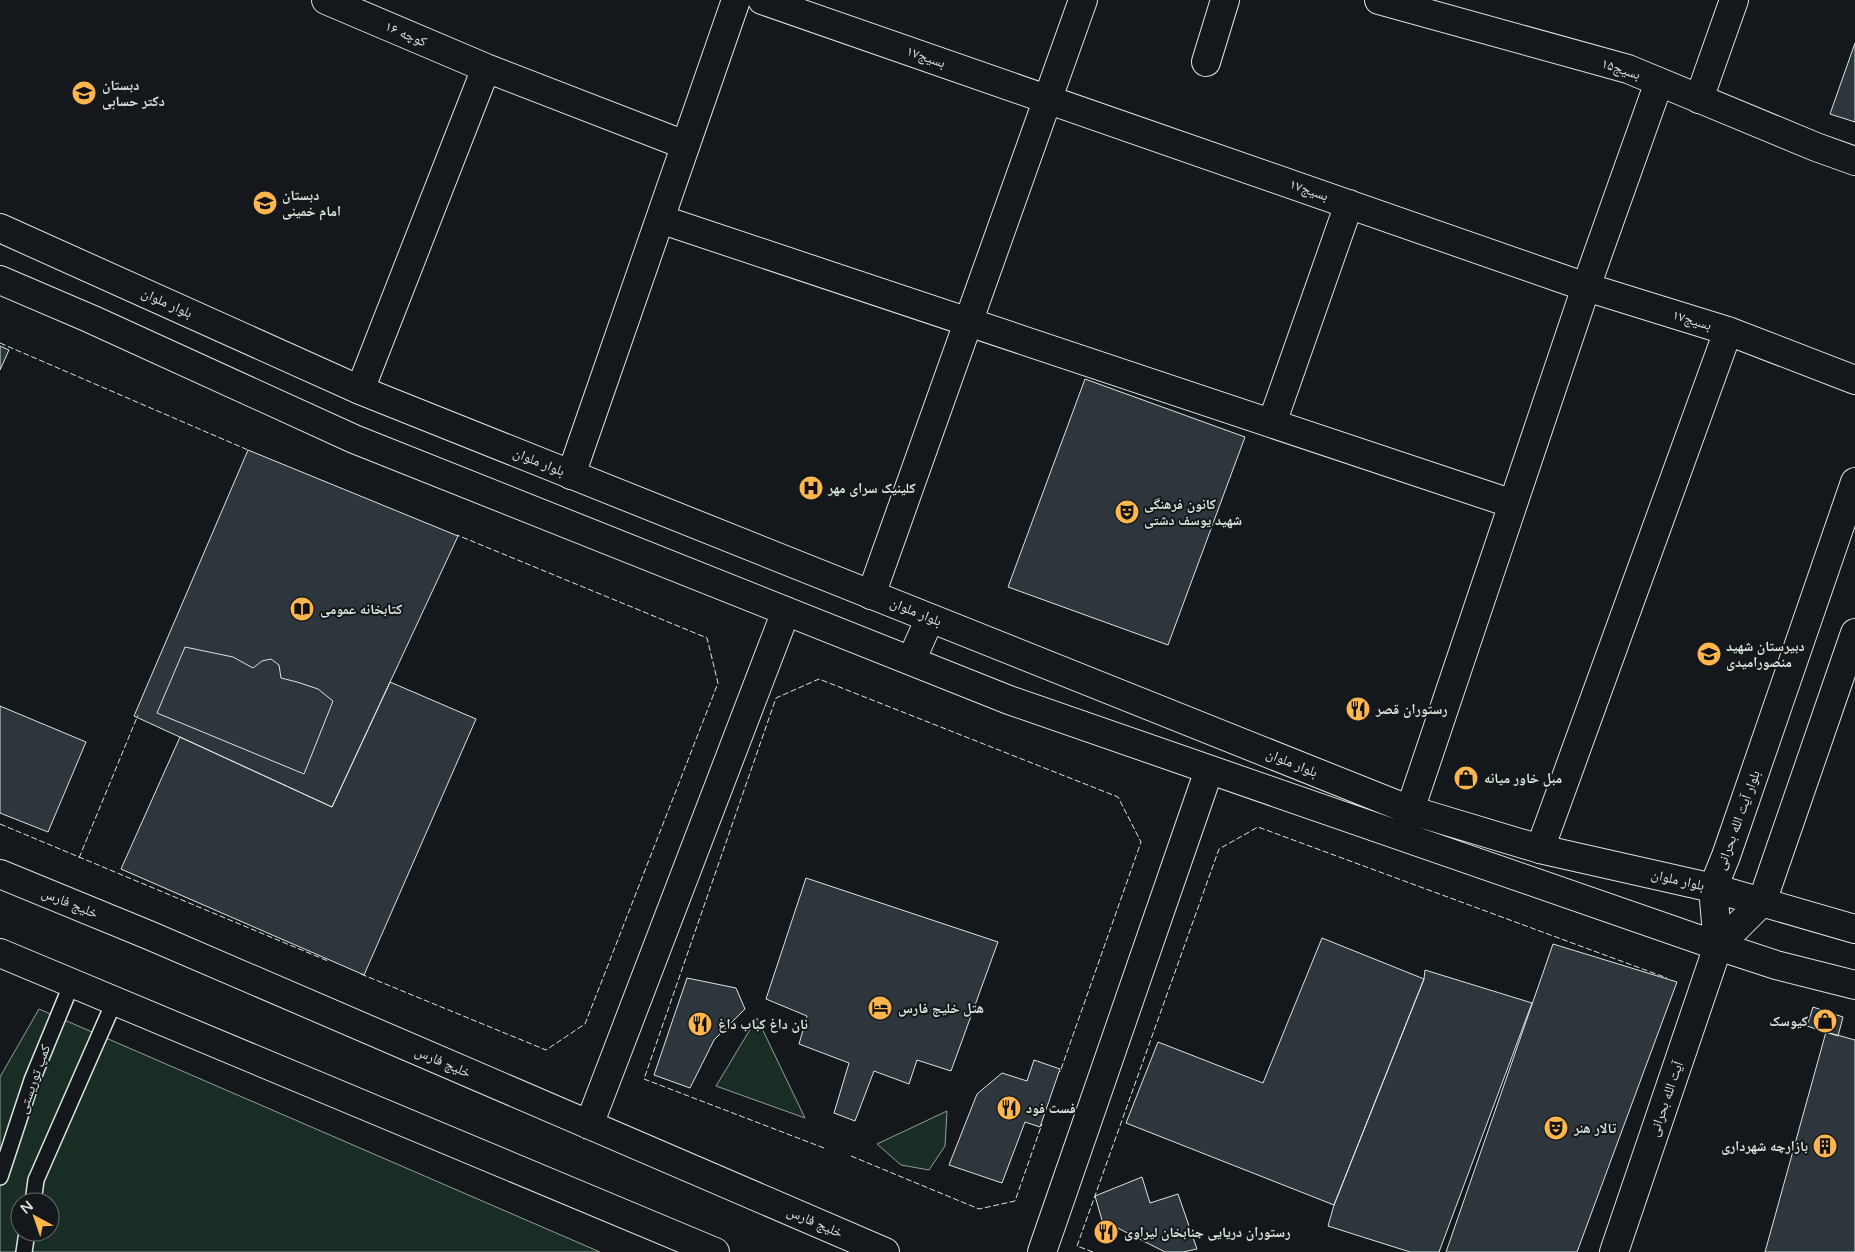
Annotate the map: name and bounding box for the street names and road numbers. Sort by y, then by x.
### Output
street label: کوچه ۱۶ [383,18,430,50]
street label: بسیج۱۷ [904,42,948,73]
street label: بسیج۱۵ [1599,55,1643,84]
street label: بسیج۱۷ [1287,175,1331,206]
street label: بلوار ملوان [139,284,195,322]
street label: بسیج۱۷ [1670,306,1714,335]
street label: بلوار ملوان [511,444,567,480]
street label: بلوار ملوان [888,594,944,630]
street label: بلوار ملوان [1264,745,1320,781]
street label: بلوار آیت الله بحرانی [1712,768,1764,872]
street label: بلوار ملوان [1650,866,1706,894]
street label: خلیج فارس [39,884,101,923]
street label: کمپ توریستی [14,1042,54,1116]
street label: خلیج فارس [412,1043,474,1082]
street label: آیت الله بحرانی [1645,1059,1687,1139]
street label: خلیج فارس [784,1203,846,1242]

